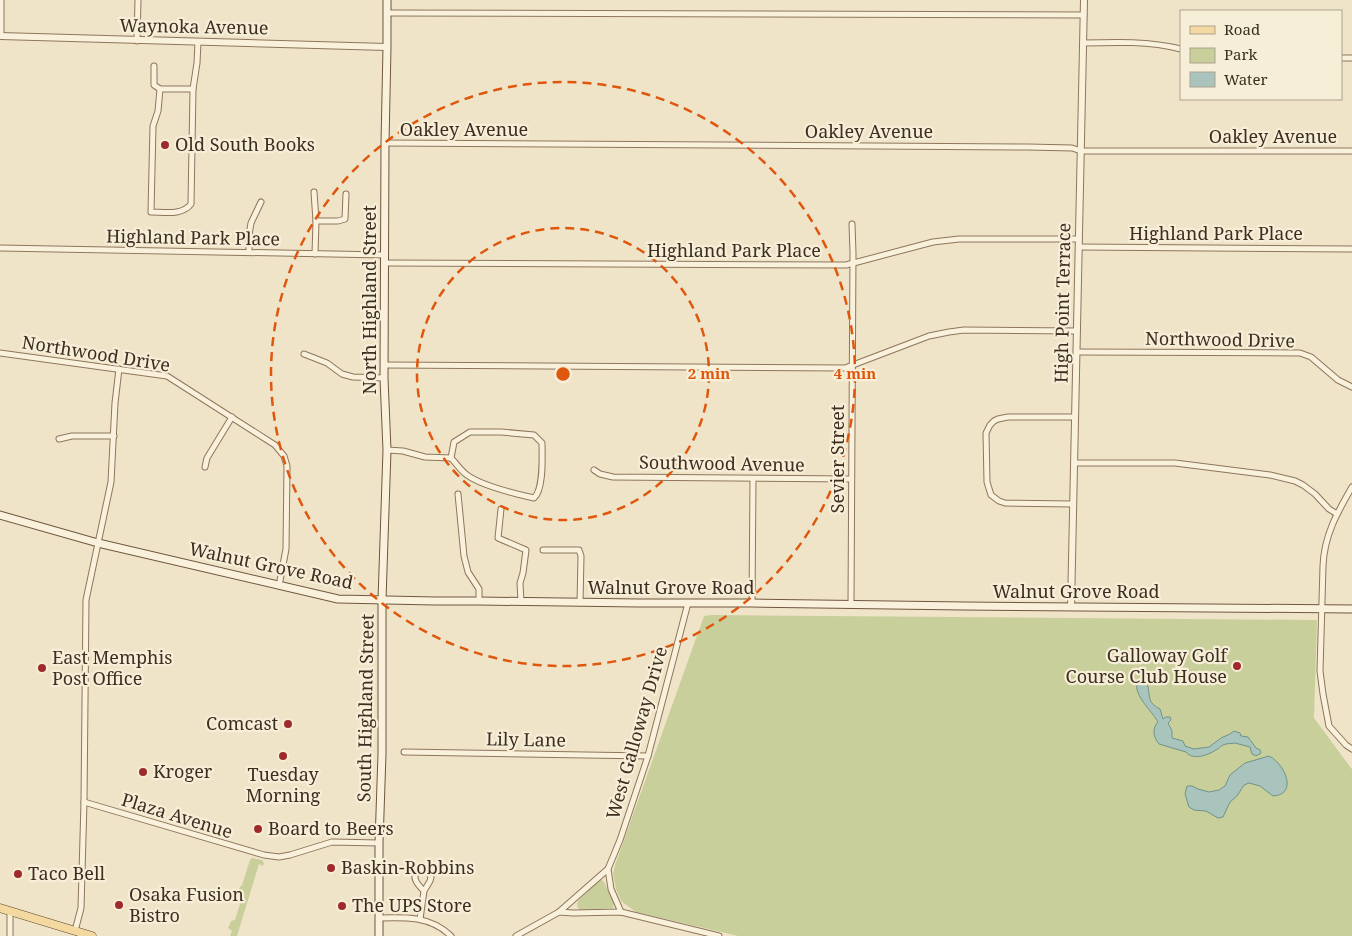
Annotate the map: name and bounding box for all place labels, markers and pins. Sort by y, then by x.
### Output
place label: Old South Books [175,132,315,156]
marker: Old South Books [159,139,171,151]
centre of rings [554,365,572,383]
place label: Galloway Golf Course Club House [1066,643,1228,688]
place label: East Memphis Post Office [52,645,172,690]
marker: Galloway Golf Course Club House [1231,660,1243,672]
marker: East Memphis Post Office [36,662,48,674]
place label: Comcast [206,711,278,735]
marker: Comcast [282,718,294,730]
marker: Tuesday Morning [277,750,289,762]
place label: Kroger [153,759,213,783]
place label: Tuesday Morning [246,762,321,807]
marker: Kroger [137,766,149,778]
place label: Board to Beers [268,816,394,840]
marker: Board to Beers [252,823,264,835]
place label: Baskin-Robbins [341,855,474,879]
place label: Taco Bell [28,861,106,885]
marker: Baskin-Robbins [325,862,337,874]
marker: Taco Bell [12,868,24,880]
place label: Osaka Fusion Bistro [129,882,244,927]
place label: The UPS Store [352,893,472,917]
marker: Osaka Fusion Bistro [113,899,125,911]
marker: The UPS Store [336,900,348,912]

